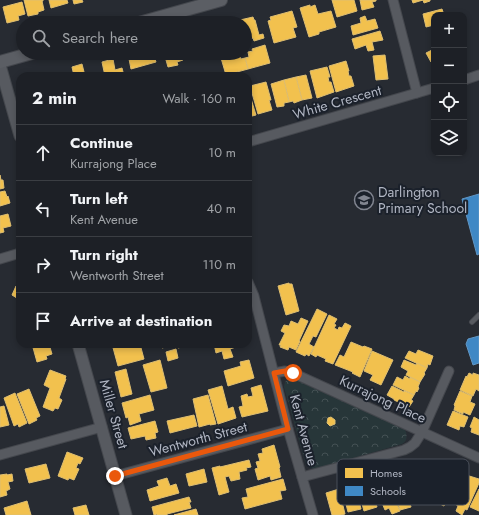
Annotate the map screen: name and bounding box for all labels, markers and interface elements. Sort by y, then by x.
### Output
map controls [431,12,467,156]
button: + [431,12,467,48]
search box [16,16,252,60]
icon: search [30,27,52,49]
text: Search here [62,27,138,49]
button: − [431,48,467,84]
street label: White Crescent [290,80,384,124]
button: locate [431,84,467,120]
text: 2 min [32,86,77,110]
text: Walk · 160 m [163,89,236,108]
button: layers [431,120,467,156]
text: Continue [70,132,133,154]
icon: ahead [32,142,54,164]
text: 10 m [208,143,236,162]
text: Kurrajong Place [70,154,157,173]
place label: Darlington Primary School [378,182,467,218]
text: Turn left [70,188,128,210]
school or university icon: Darlington Primary School [353,189,375,211]
icon: left [32,198,54,220]
text: 40 m [207,199,236,218]
text: Kent Avenue [70,210,138,229]
text: Turn right [70,244,138,266]
icon: right [32,254,54,276]
text: 110 m [202,255,236,274]
text: Wentworth Street [70,266,164,285]
icon: arrive [32,310,54,332]
text: Arrive at destination [70,310,212,332]
route start [284,364,302,382]
street label: Kurrajong Place [336,370,430,428]
street label: Miller Street [95,377,134,452]
street label: Kent Avenue [285,392,323,468]
street label: Wentworth Street [147,416,250,462]
legend [337,459,469,505]
text: Homes [370,465,403,481]
route end [106,467,124,485]
text: Schools [370,483,407,499]

